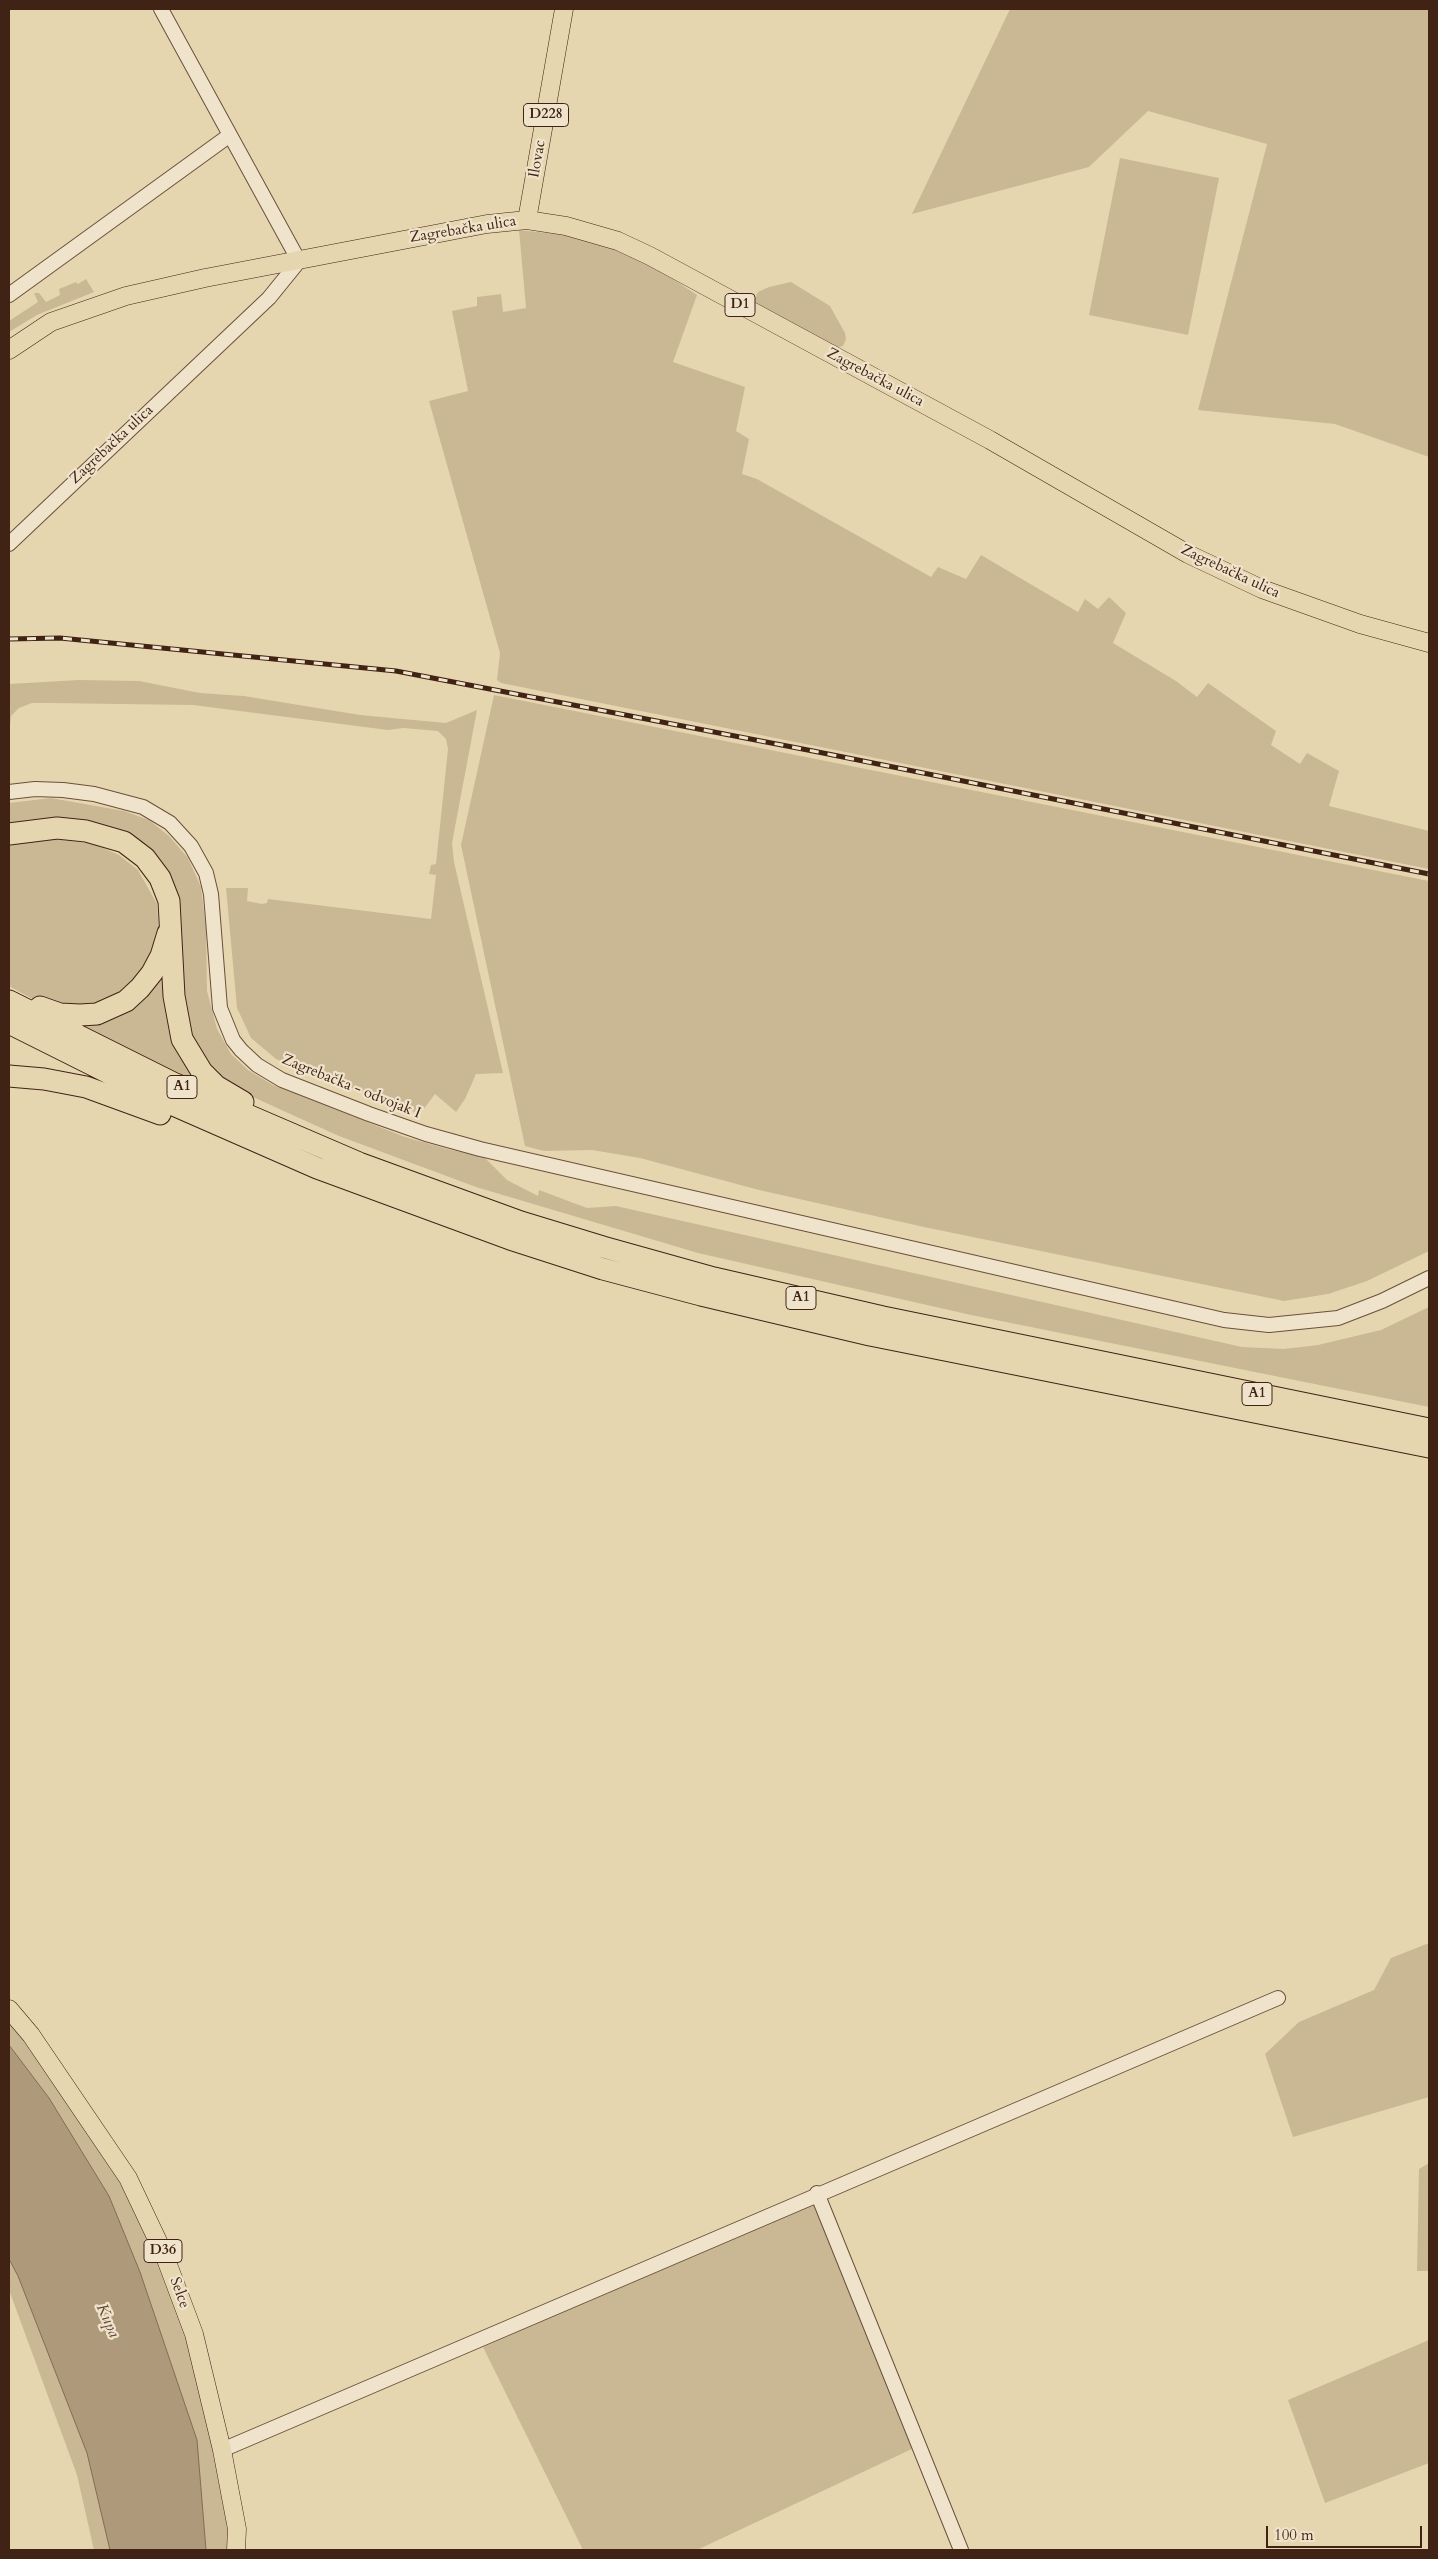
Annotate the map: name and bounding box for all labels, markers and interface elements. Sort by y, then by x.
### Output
road number: D228 [524,104,568,126]
street label: Ilovac [526,139,550,179]
street label: Zagrebačka ulica [409,213,517,247]
road number: D1 [725,294,755,316]
street label: Zagrebačka ulica [823,345,927,411]
street label: Zagrebačka ulica [67,402,157,488]
street label: Zagrebačka ulica [1178,541,1282,603]
street label: Zagrebačka - odvojak I [279,1051,423,1123]
road number: A1 [167,1076,197,1098]
road number: A1 [786,1286,816,1310]
road number: A1 [1242,1382,1272,1406]
road number: D36 [144,2240,182,2262]
street label: Selce [165,2275,193,2311]
water label: Kupa [91,2301,123,2341]
scale bar [1268,2516,1424,2548]
text: 100 m [1274,2525,1314,2545]

